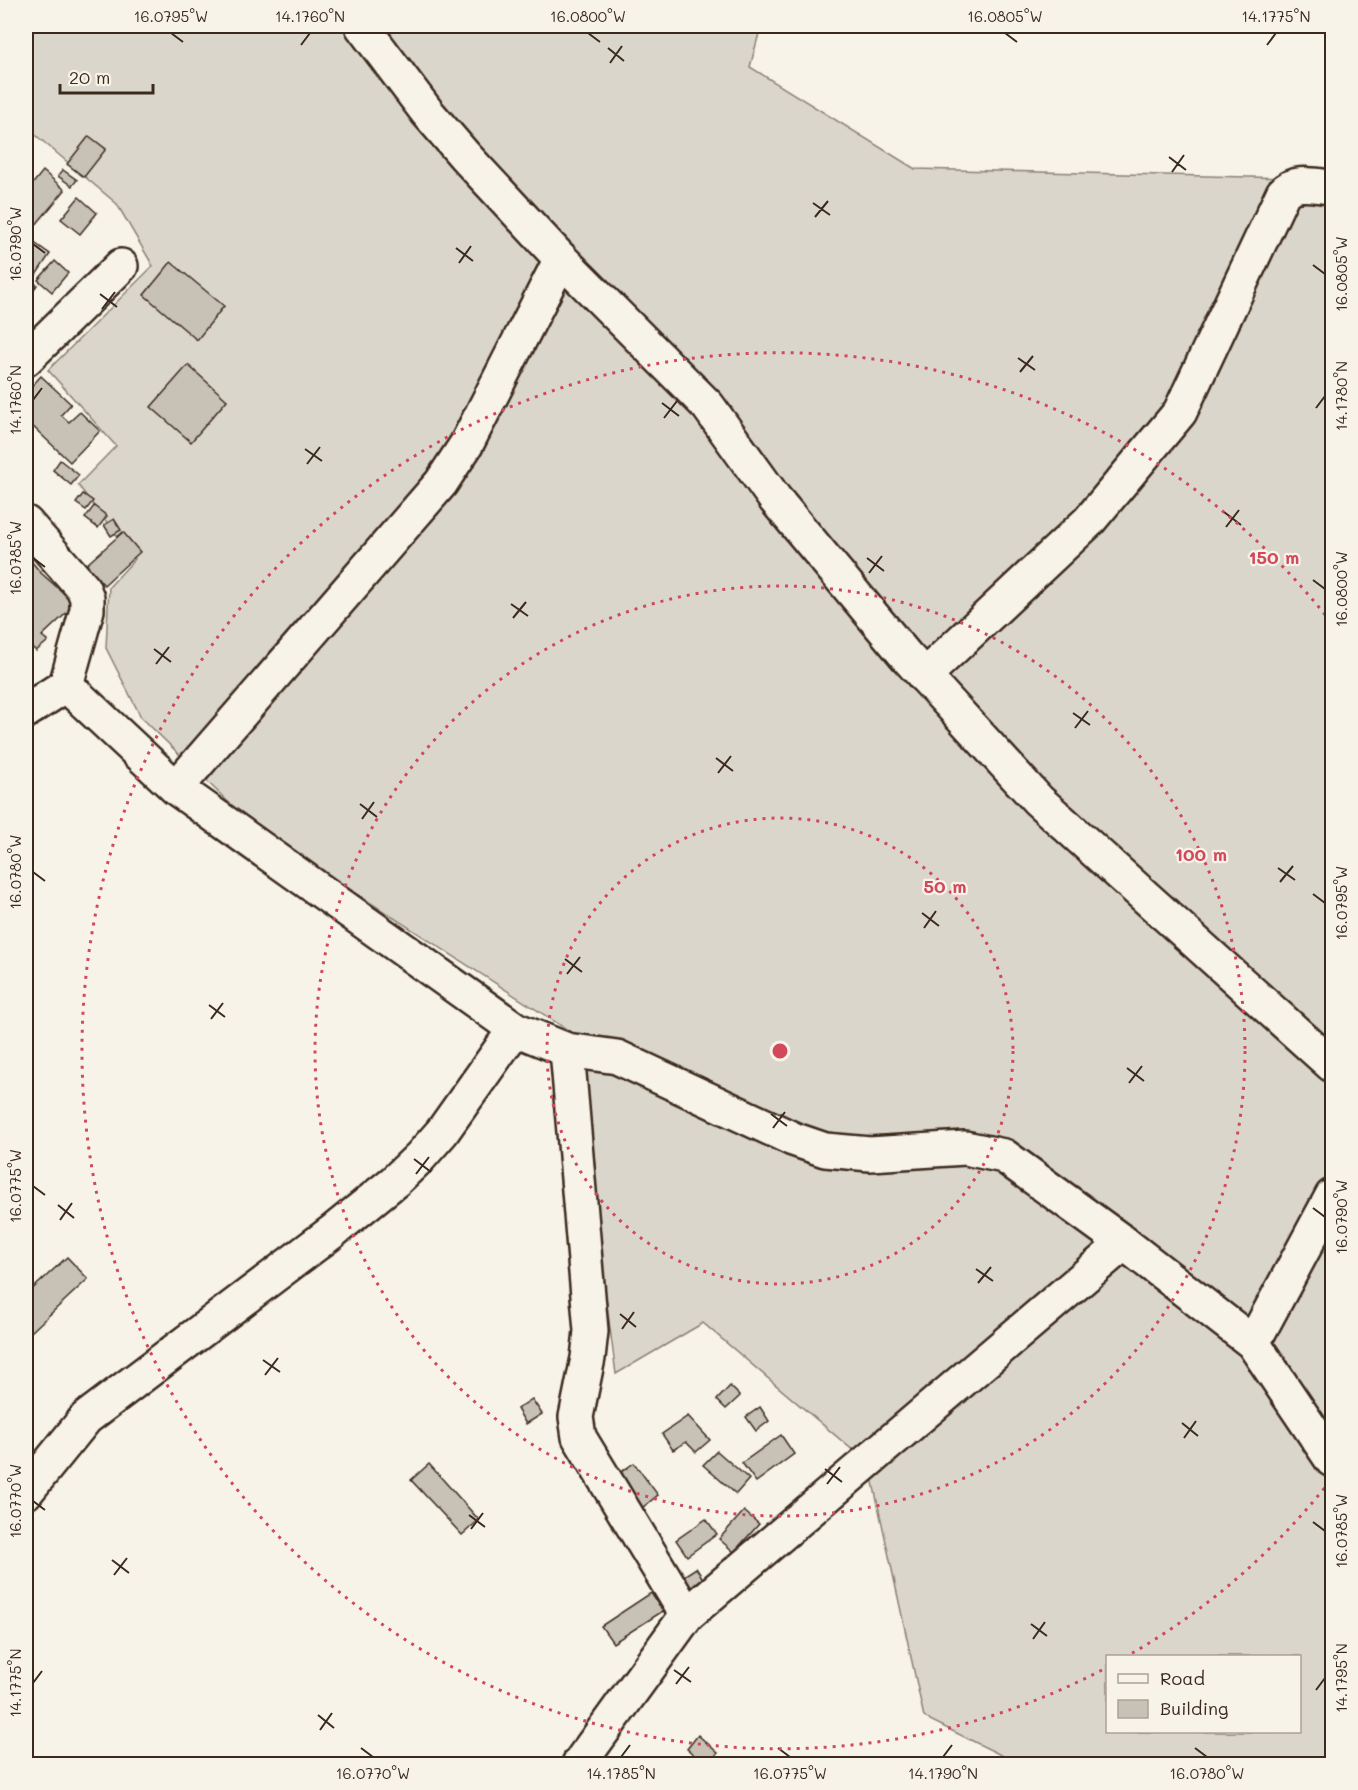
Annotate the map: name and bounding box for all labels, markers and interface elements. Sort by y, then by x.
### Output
text: 16.0795°W [134,6,208,26]
text: 14.1760°N [275,6,345,26]
text: 16.0800°W [550,6,626,26]
text: 16.0805°W [967,6,1043,26]
text: 14.1775°N [1242,6,1310,26]
scale bar [60,57,153,95]
text: 20 m [69,65,110,89]
text: 16.0790°W [5,207,25,281]
text: 16.0805°W [1331,236,1351,312]
text: 14.1780°N [1331,361,1351,431]
text: 14.1760°N [5,365,25,435]
text: 16.0785°W [5,521,25,595]
text: 150 m [1249,545,1299,569]
text: 16.0800°W [1331,551,1351,627]
text: 16.0780°W [5,834,25,910]
text: 100 m [1175,842,1227,866]
text: 16.0795°W [1331,866,1351,940]
text: 50 m [924,874,966,898]
centre of rings [770,1041,790,1061]
text: 16.0775°W [5,1149,25,1223]
text: 16.0790°W [1331,1180,1351,1254]
text: 16.0770°W [5,1464,25,1538]
text: 16.0785°W [1331,1494,1351,1568]
text: 14.1795°N [1331,1643,1351,1713]
text: 14.1775°N [5,1649,25,1717]
legend [1106,1655,1301,1733]
text: Road [1160,1666,1205,1690]
text: Building [1160,1696,1228,1720]
text: 16.0770°W [336,1763,410,1783]
text: 14.1785°N [586,1763,656,1783]
text: 16.0775°W [753,1763,827,1783]
text: 14.1790°N [908,1763,978,1783]
text: 16.0780°W [1169,1763,1245,1783]

